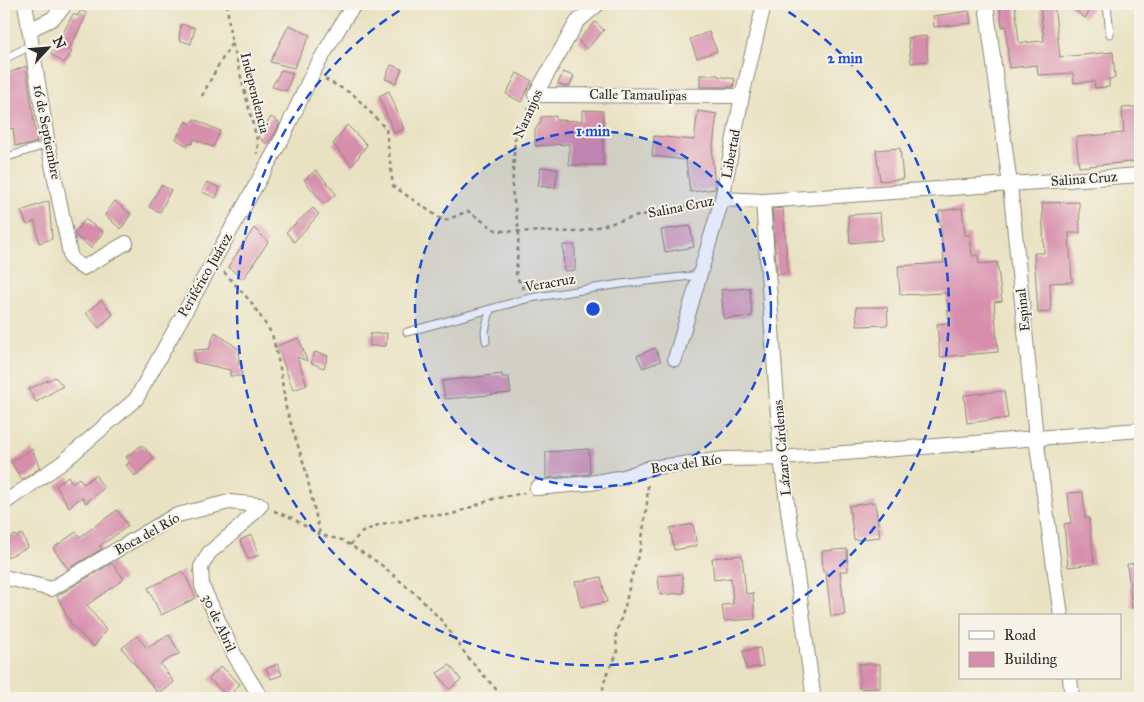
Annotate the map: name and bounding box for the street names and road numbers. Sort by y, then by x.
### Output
street label: Independencia [237,51,273,135]
street label: 16 de Septiembre [29,83,65,181]
street label: Calle Tamaulipas [589,86,687,104]
street label: Naranjos [510,87,546,141]
street label: Libertad [718,128,744,180]
street label: Salina Cruz [1050,168,1118,190]
street label: Salina Cruz [647,192,716,222]
street label: Periférico Juárez [174,229,237,321]
street label: Veracruz [522,270,577,296]
street label: Espinal [1012,287,1034,332]
street label: Lázaro Cárdenas [769,399,795,497]
street label: Boca del Río [649,451,723,477]
street label: Boca del Río [112,509,182,559]
street label: 30 de Abril [198,591,240,655]

